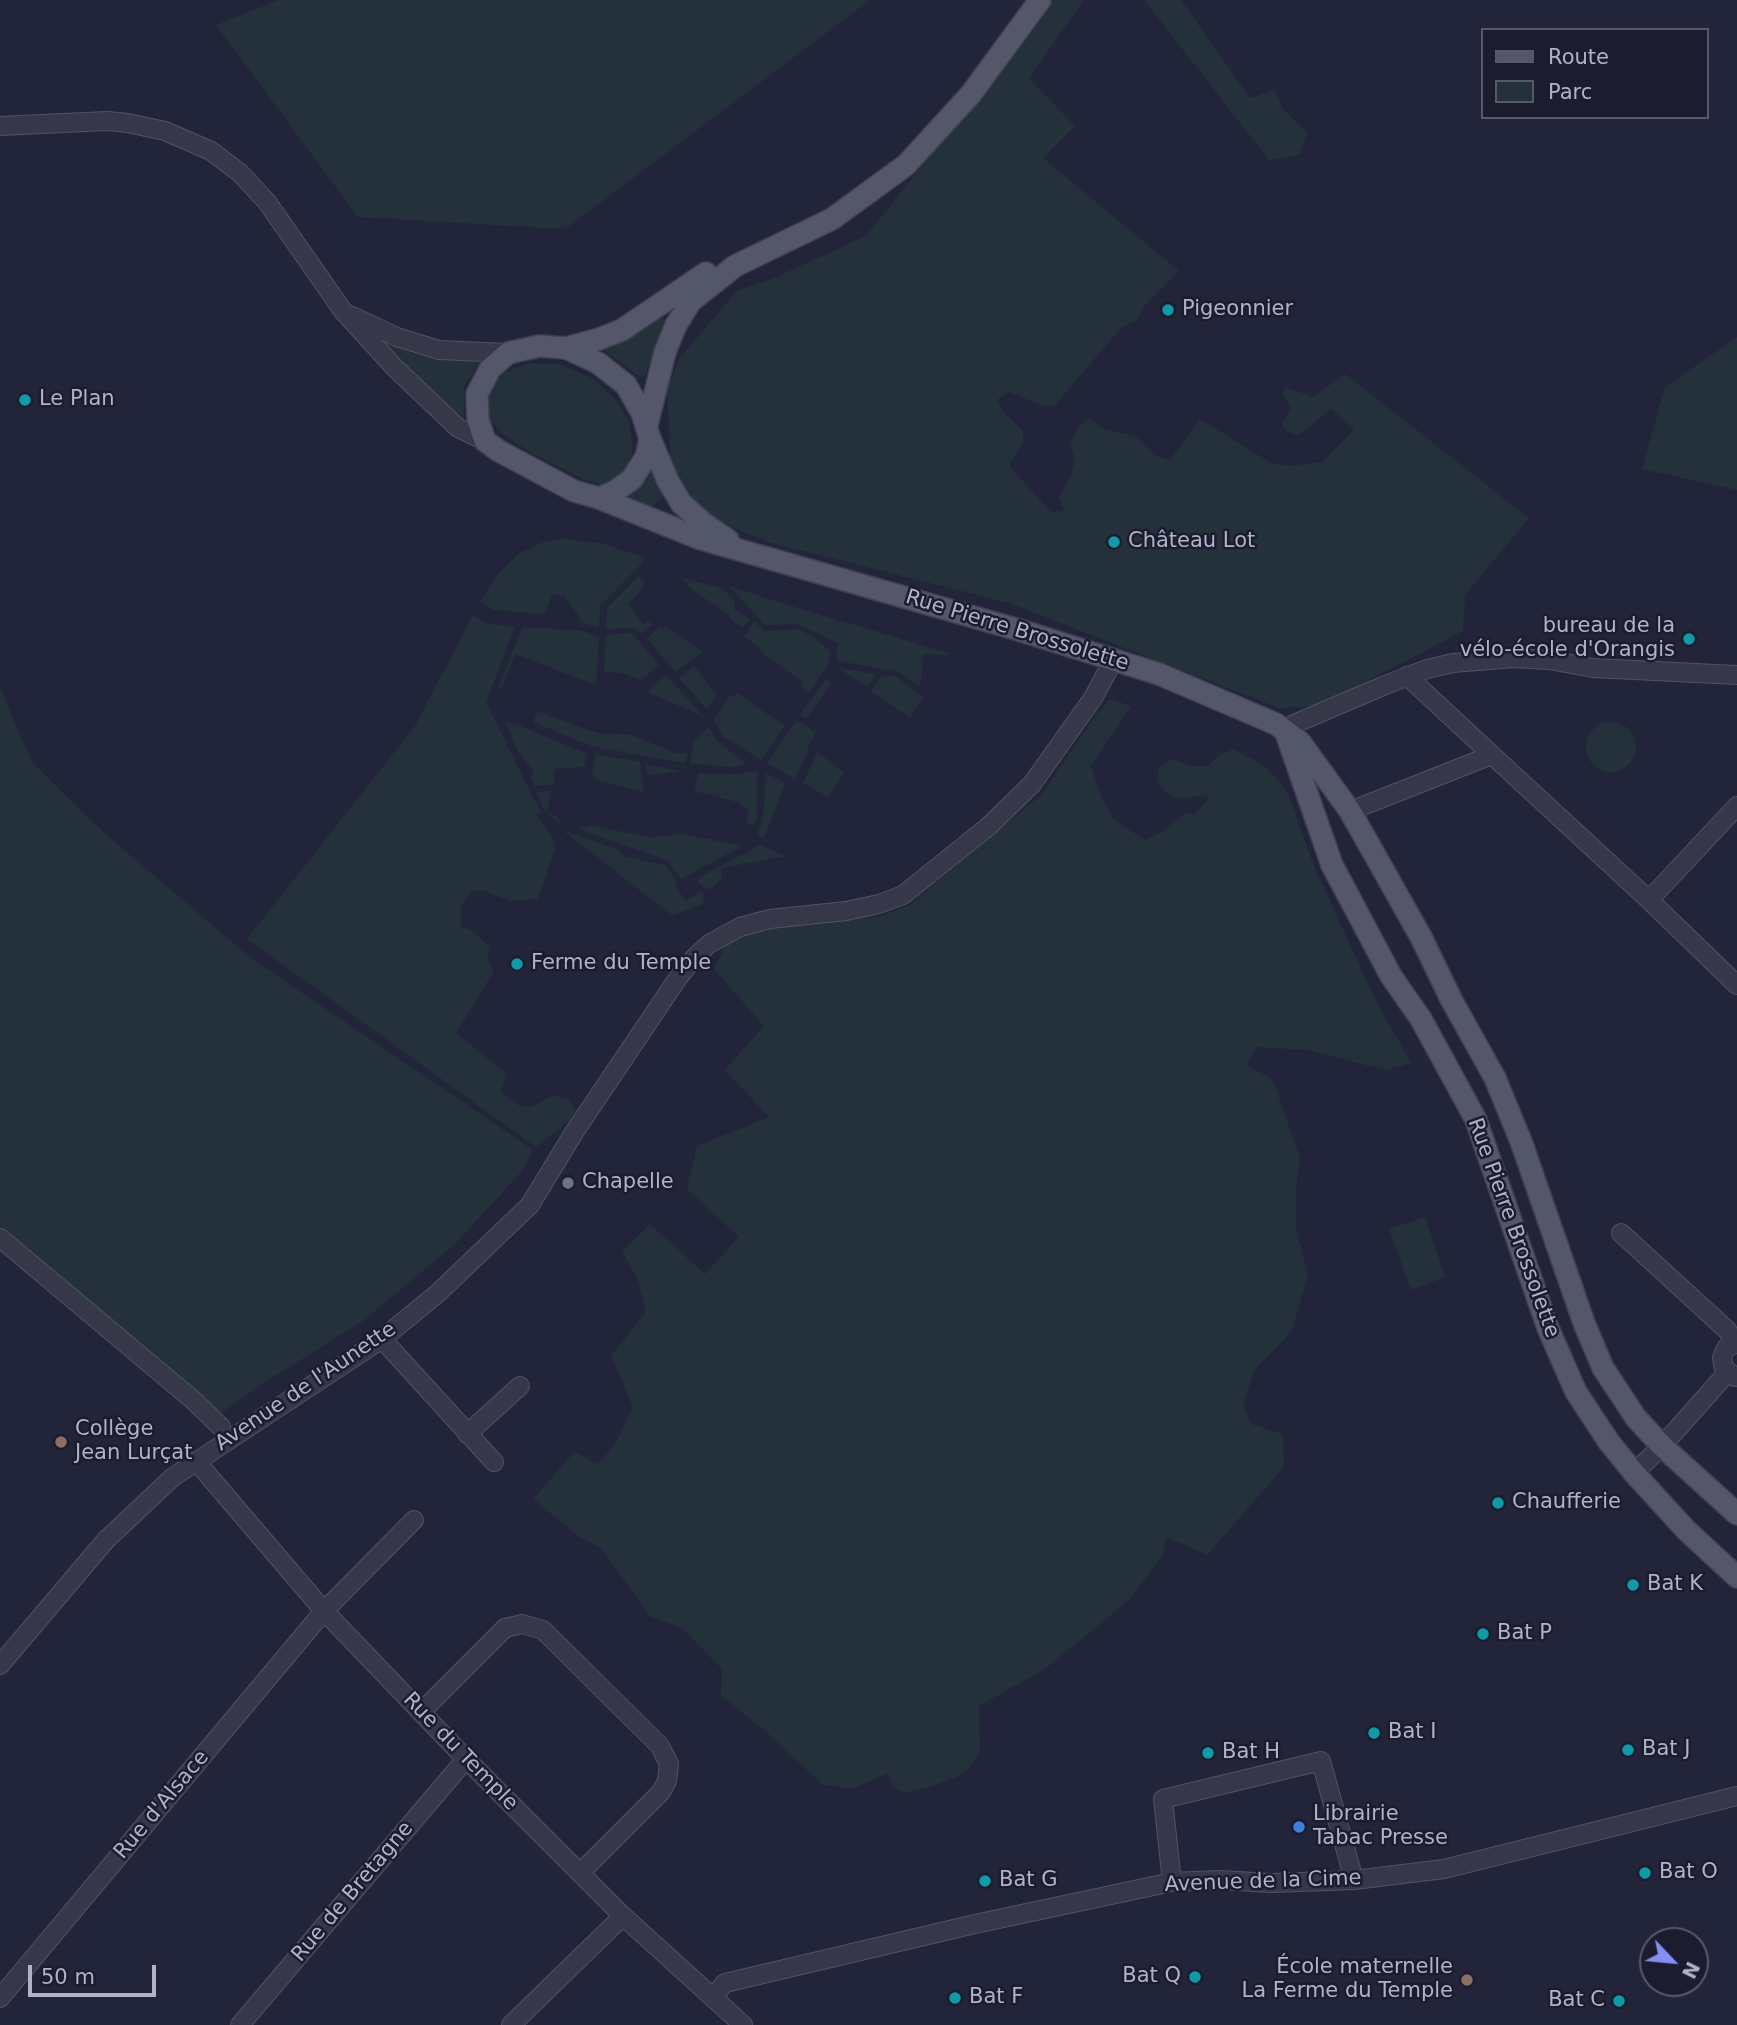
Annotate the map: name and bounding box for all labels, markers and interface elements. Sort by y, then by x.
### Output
legend [1482,28,1709,119]
text: Route [1548,45,1609,69]
text: Parc [1548,80,1592,104]
place label: Pigeonnier [1182,297,1293,323]
marker: Pigeonnier [1160,302,1176,318]
place label: Le Plan [39,387,115,413]
marker: Le Plan [17,392,33,408]
place label: Château Lot [1128,529,1255,555]
marker: Château Lot [1106,534,1122,550]
street label: Rue Pierre Brossolette [902,585,1132,677]
place label: bureau de la vélo-école d'Orangis [1460,614,1675,664]
marker: bureau de la vélo-école d'Orangis [1681,631,1697,647]
place label: Ferme du Temple [531,951,711,977]
marker: Ferme du Temple [509,956,525,972]
street label: Rue Pierre Brossolette [1462,1115,1564,1341]
place label: Chapelle [582,1170,674,1196]
marker: Chapelle [560,1175,576,1191]
street label: Avenue de l'Aunette [211,1317,401,1457]
place label: Collège Jean Lurçat [75,1417,192,1467]
marker: Collège Jean Lurçat [53,1434,69,1450]
place label: Chaufferie [1512,1490,1621,1516]
marker: Chaufferie [1490,1495,1506,1511]
place label: Bat K [1647,1572,1703,1598]
marker: Bat K [1625,1577,1641,1593]
place label: Bat P [1497,1621,1552,1647]
marker: Bat P [1475,1626,1491,1642]
street label: Rue du Temple [397,1688,523,1816]
place label: Bat I [1388,1720,1436,1746]
marker: Bat I [1366,1725,1382,1741]
place label: Bat J [1642,1737,1690,1763]
place label: Bat H [1222,1740,1280,1766]
marker: Bat J [1620,1742,1636,1758]
marker: Bat H [1200,1745,1216,1761]
street label: Rue d'Alsace [109,1746,215,1864]
place label: Librairie Tabac Presse [1313,1802,1448,1852]
street label: Rue de Bretagne [287,1817,419,1967]
marker: Librairie Tabac Presse [1291,1819,1307,1835]
place label: Bat O [1659,1860,1718,1886]
marker: Bat O [1637,1865,1653,1881]
street label: Avenue de la Cime [1164,1866,1362,1898]
place label: Bat G [999,1868,1057,1894]
marker: Bat G [977,1873,993,1889]
north arrow [1639,1927,1709,1997]
scale bar [32,1952,159,1996]
place label: École maternelle La Ferme du Temple [1242,1955,1453,2005]
text: N [1678,1958,1704,1982]
place label: Bat Q [1122,1964,1181,1990]
text: 50 m [41,1965,95,1989]
marker: Bat Q [1187,1969,1203,1985]
marker: École maternelle La Ferme du Temple [1459,1972,1475,1988]
place label: Bat F [969,1985,1023,2011]
place label: Bat C [1548,1988,1605,2014]
marker: Bat F [947,1990,963,2006]
marker: Bat C [1611,1993,1627,2009]

